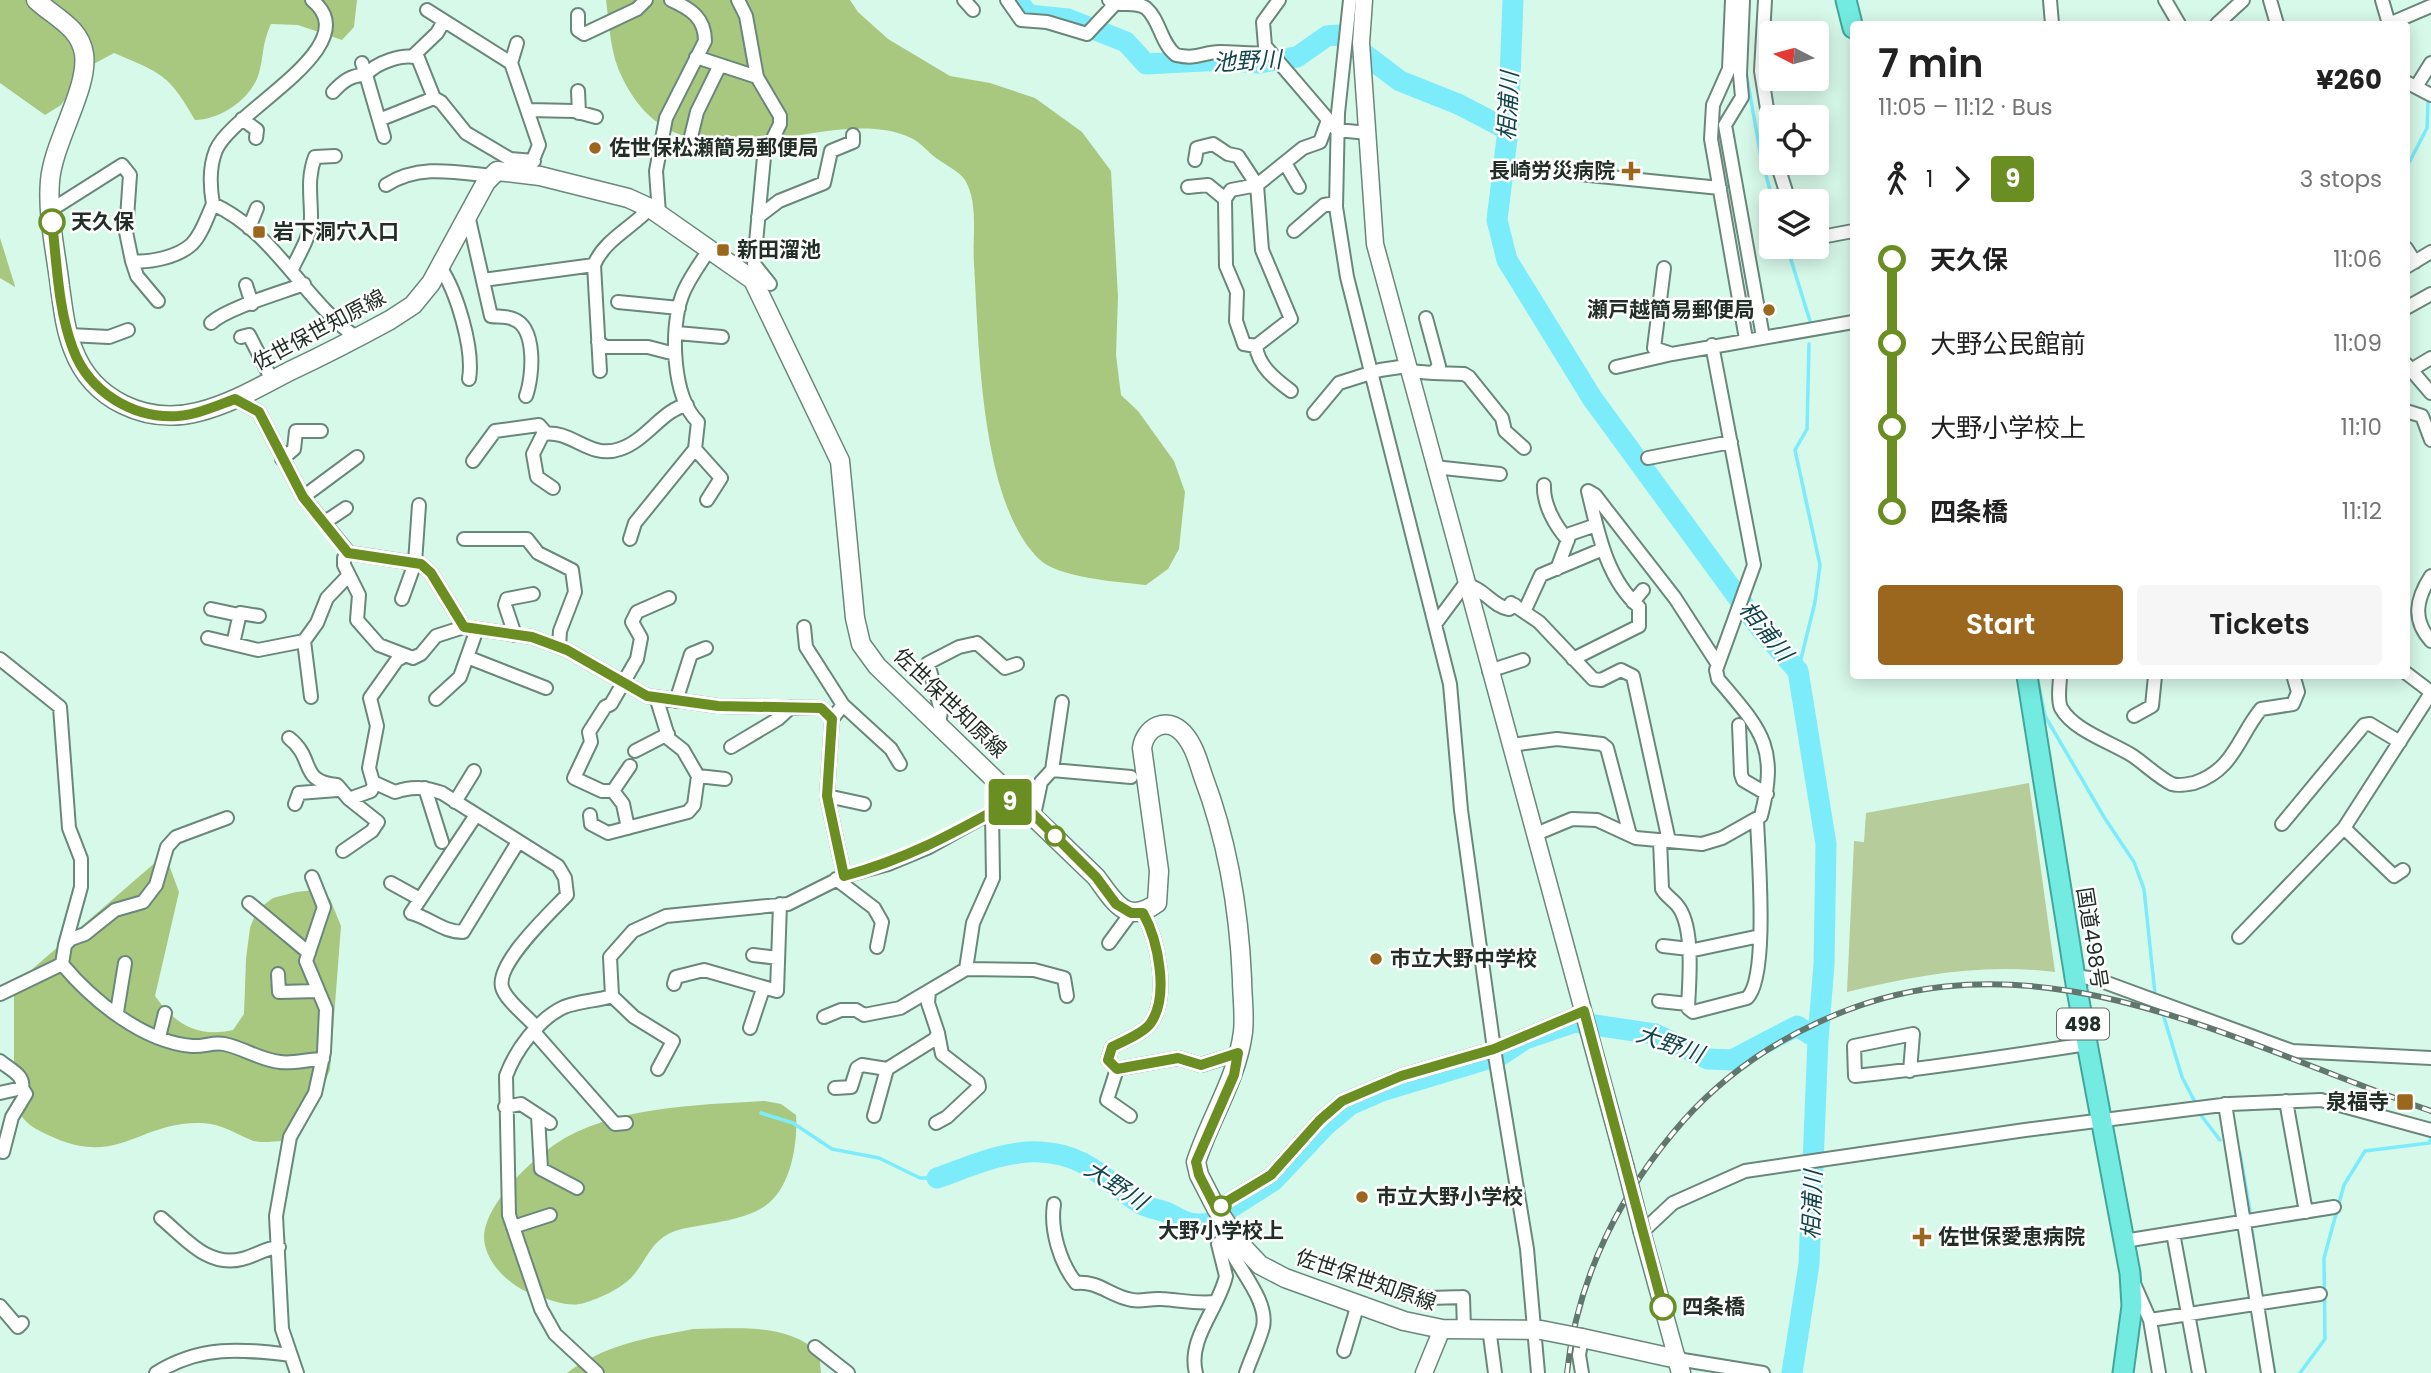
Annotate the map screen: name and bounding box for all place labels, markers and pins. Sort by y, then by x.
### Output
place label: 佐世保松瀬簡易郵便局 [609,133,819,162]
marker: 佐世保松瀬簡易郵便局 [587,140,603,156]
place label: 長崎労災病院 [1489,156,1615,185]
marker: 長崎労災病院 [1621,161,1641,181]
place label: 天久保 [71,207,135,236]
marker: 天久保 [39,209,65,235]
place label: 岩下洞穴入口 [273,217,399,246]
marker: 岩下洞穴入口 [251,224,267,240]
place label: 新田溜池 [737,235,821,264]
marker: 新田溜池 [715,242,731,258]
place label: 瀬戸越簡易郵便局 [1587,295,1755,324]
marker: 瀬戸越簡易郵便局 [1761,302,1777,318]
unlabelled marker [1045,826,1065,846]
place label: 市立大野中学校 [1390,944,1537,973]
marker: 市立大野中学校 [1368,951,1384,967]
place label: 泉福寺 [2326,1087,2389,1116]
marker: 泉福寺 [2395,1092,2415,1112]
place label: 市立大野小学校 [1376,1182,1523,1211]
marker: 市立大野小学校 [1354,1189,1370,1205]
marker: 大野小学校上 [1211,1196,1231,1216]
place label: 大野小学校上 [1158,1216,1284,1245]
place label: 佐世保愛恵病院 [1938,1222,2085,1251]
marker: 佐世保愛恵病院 [1912,1227,1932,1247]
place label: 四条橋 [1682,1292,1745,1321]
marker: 四条橋 [1650,1294,1676,1320]

